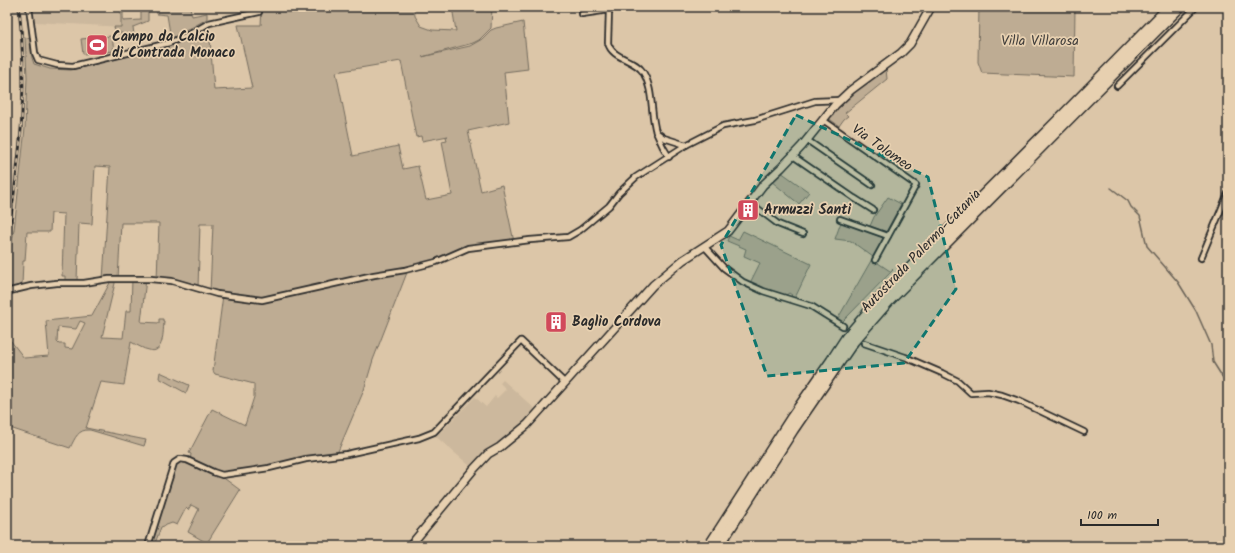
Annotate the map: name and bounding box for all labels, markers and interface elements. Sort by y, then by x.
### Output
place label: Campo da Calcio di Contrada Monaco [112,26,236,64]
park label: Villa Villarosa [1001,30,1079,52]
sports icon: Campo da Calcio di Contrada Monaco [84,32,110,58]
street label: Via Tolomeo [847,119,917,177]
street label: Autostrada Palermo-Catania [856,184,986,318]
building icon: Armuzzi Santi [735,197,761,223]
place label: Armuzzi Santi [764,199,852,221]
building icon: Baglio Cordova [543,309,569,335]
place label: Baglio Cordova [572,311,661,333]
scale bar [1081,501,1158,527]
text: 100 m [1087,506,1118,525]

